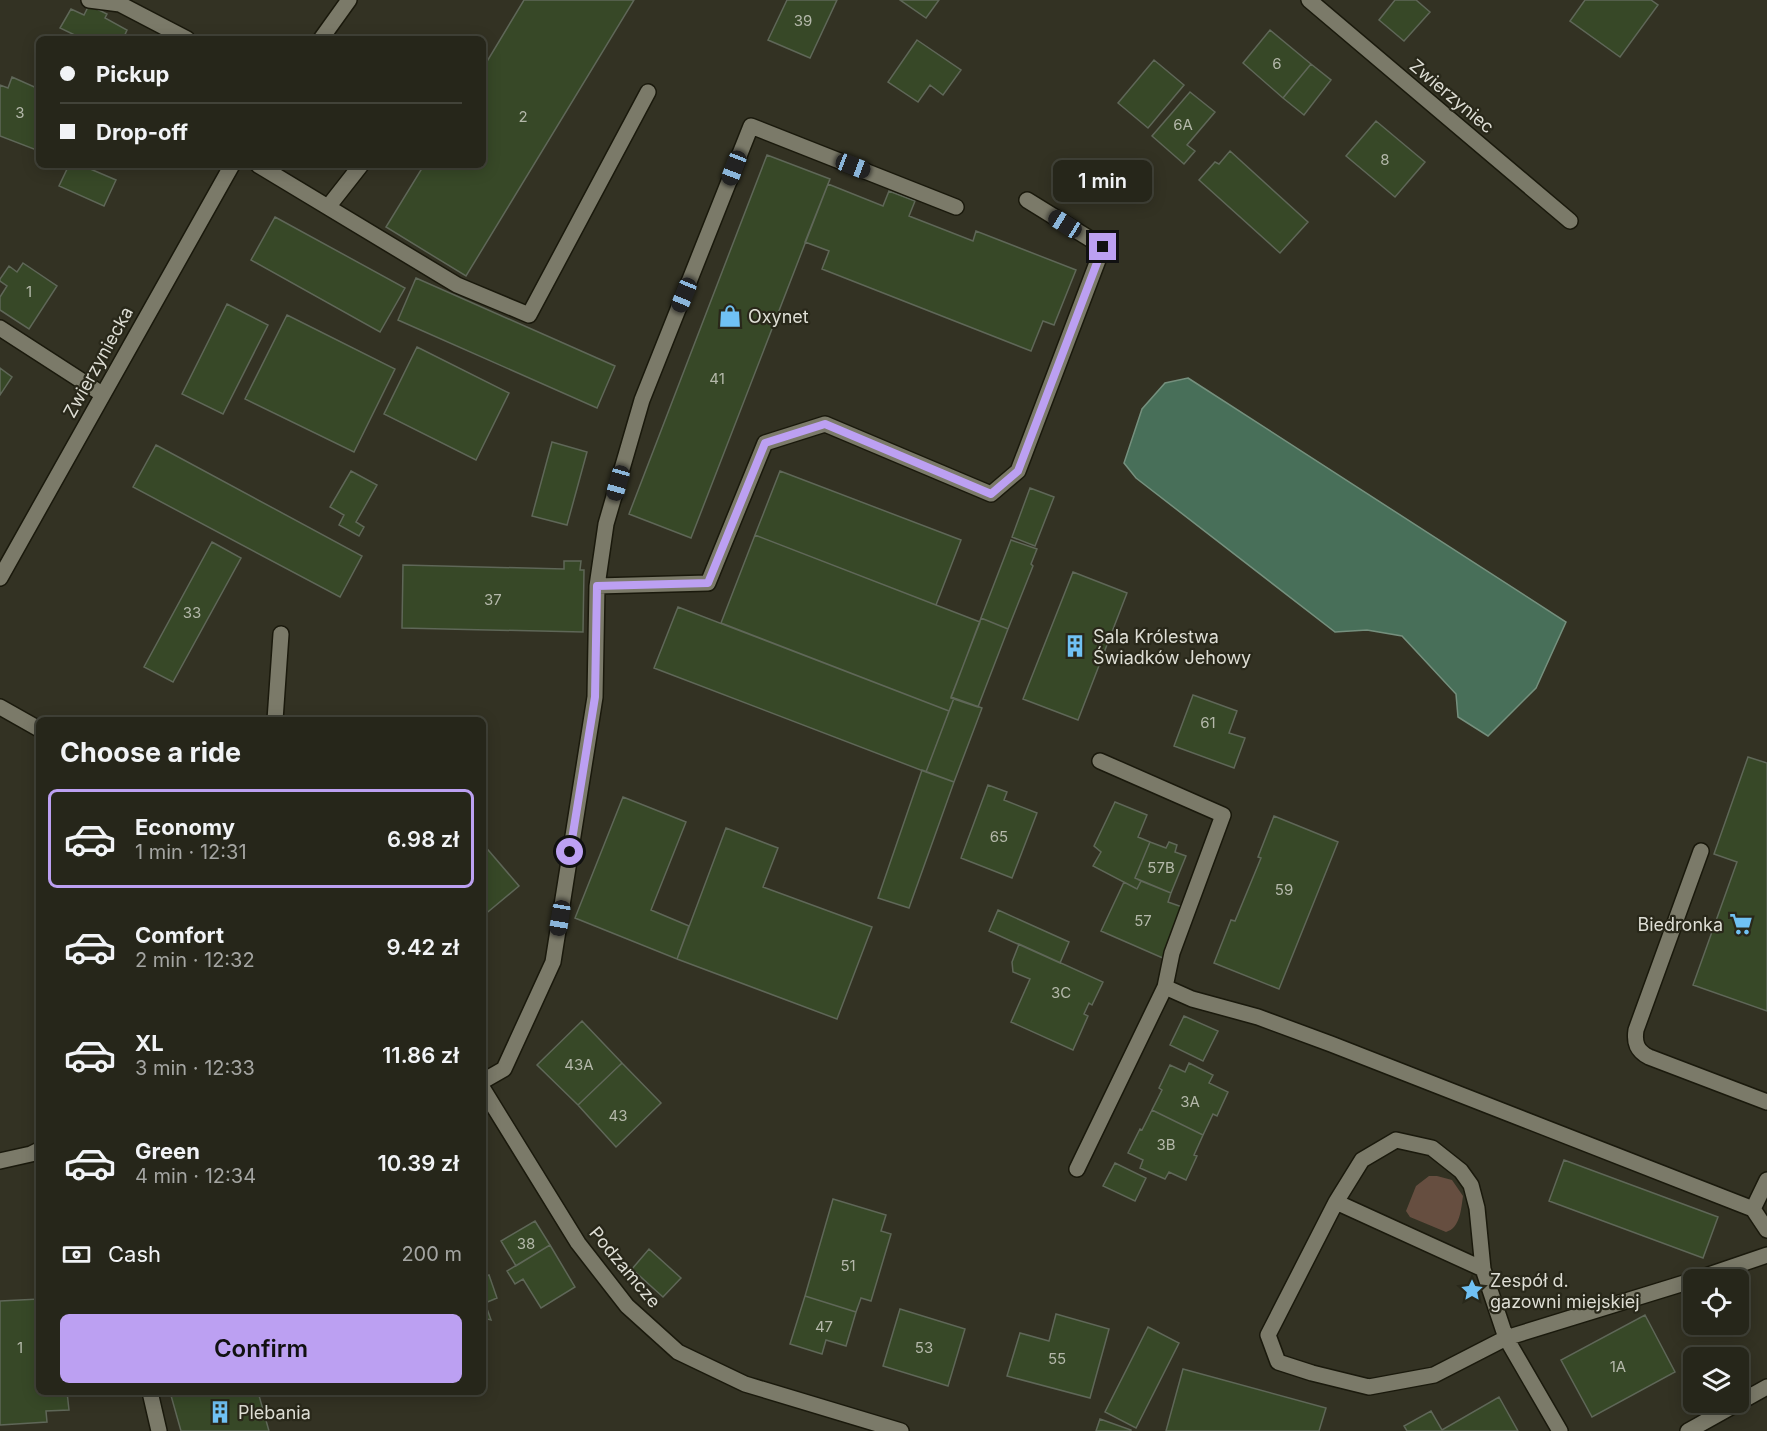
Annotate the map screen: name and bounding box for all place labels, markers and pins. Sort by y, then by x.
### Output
shop icon: Oxynet [717,303,743,329]
place label: Oxynet [748,306,809,327]
place label: Sala Królestwa Świadków Jehowy [1093,626,1251,668]
building icon: Sala Królestwa Świadków Jehowy [1062,633,1088,659]
supermarket icon: Biedronka [1728,911,1754,937]
place label: Biedronka [1637,914,1723,935]
place label: Zespół d. gazowni miejskiej [1490,1270,1640,1312]
place icon: Zespół d. gazowni miejskiej [1459,1277,1485,1303]
building icon: Plebania [207,1399,233,1425]
place label: Plebania [238,1402,311,1423]

